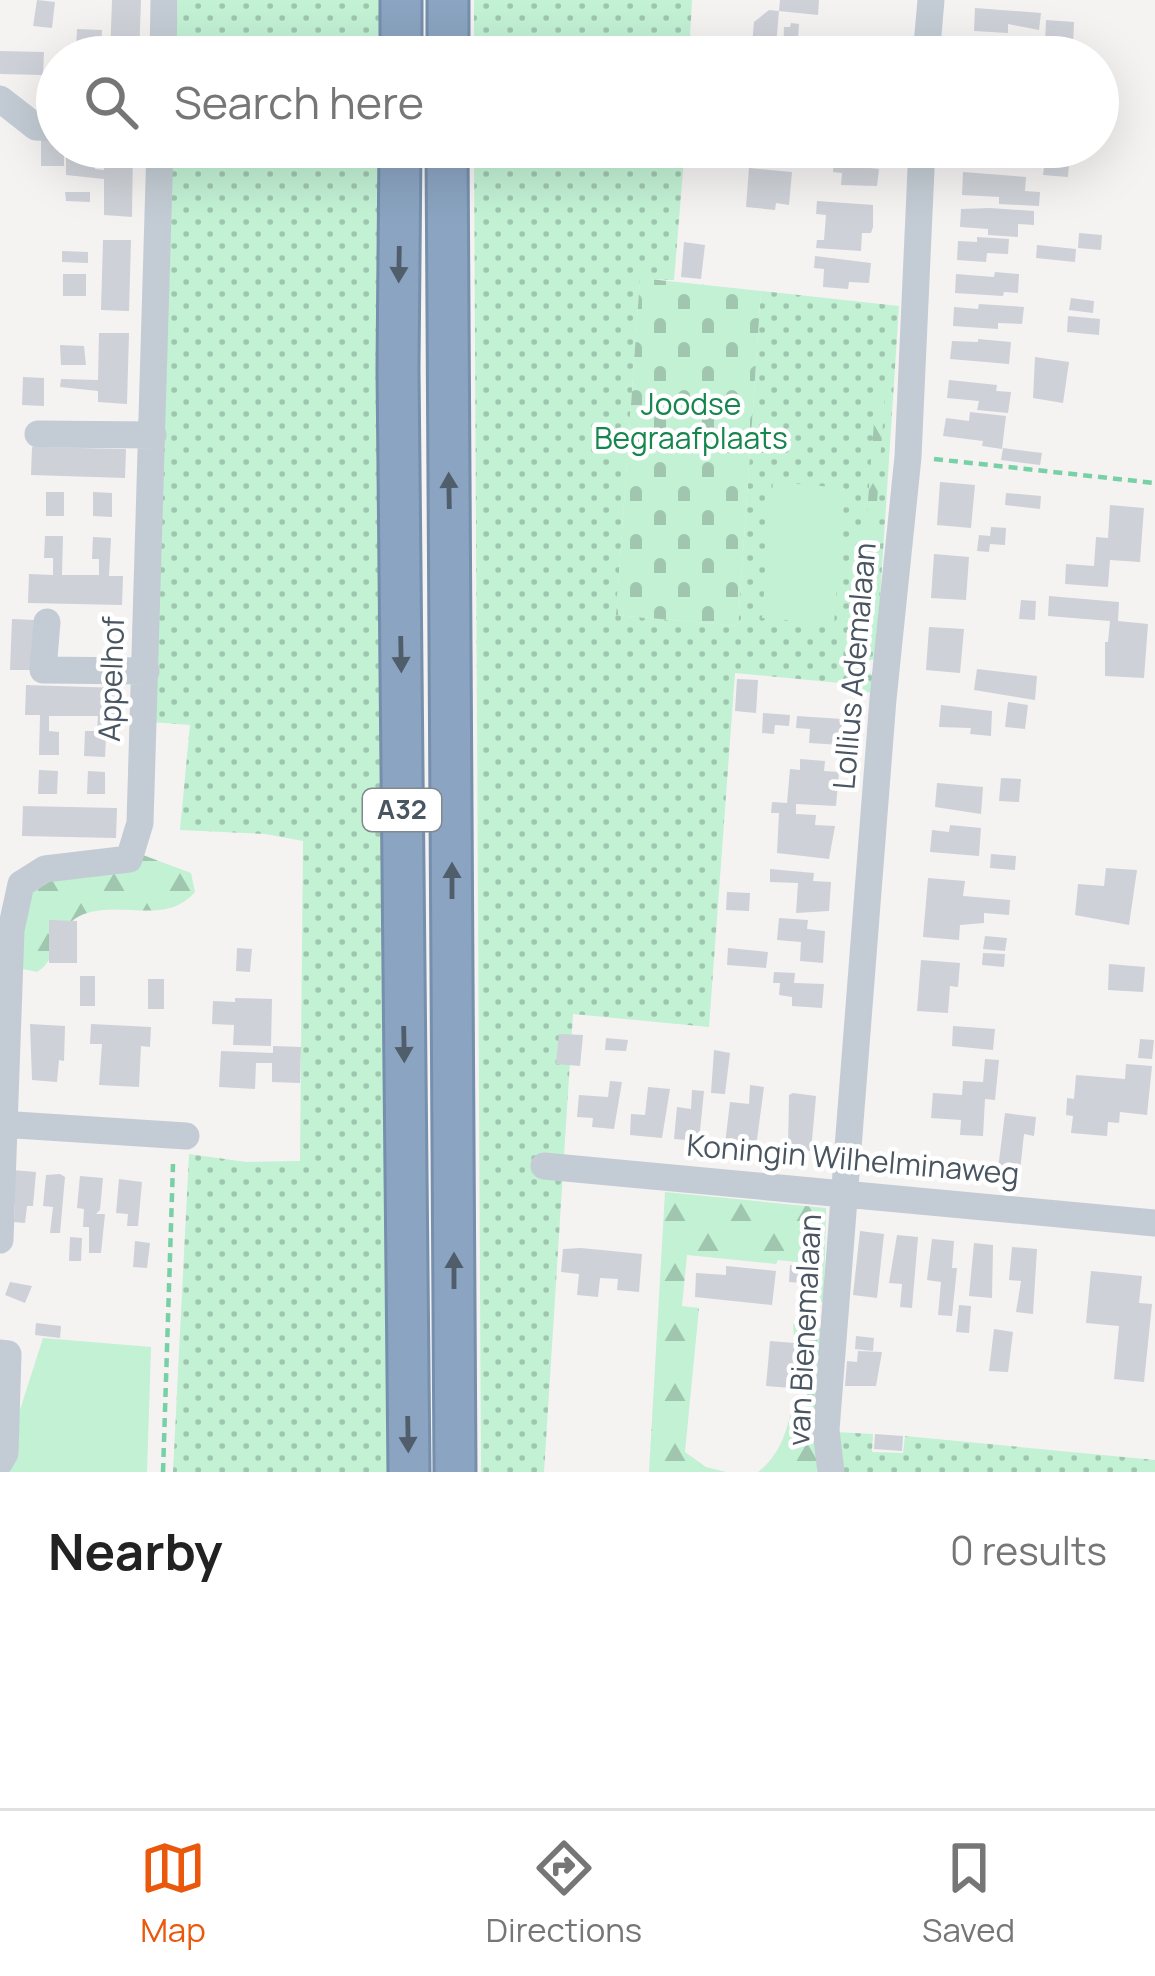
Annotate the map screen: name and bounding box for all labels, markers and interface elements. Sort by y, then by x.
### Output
search box [36,36,1119,168]
icon: search [78,69,144,135]
text: Search here [174,71,424,133]
one-way arrow [389,246,409,284]
park label: Joodse Begraafplaats [594,383,788,458]
one-way arrow [439,471,458,509]
street label: Lollius Ademalaan [822,541,885,791]
street label: Appelhof [88,615,133,742]
one-way arrow [391,636,410,674]
road number: A32 [363,789,441,831]
one-way arrow [442,861,462,899]
one-way arrow [395,1026,414,1064]
street label: Koningin Wilhelminaweg [685,1124,1021,1193]
street label: van Bienemalaan [777,1213,830,1447]
one-way arrow [444,1251,463,1289]
one-way arrow [399,1416,418,1454]
text: Nearby [48,1516,223,1585]
text: 0 results [950,1523,1107,1577]
tab: Map [140,1835,206,1952]
tab: Directions [486,1835,642,1952]
tab: Saved [922,1835,1015,1952]

